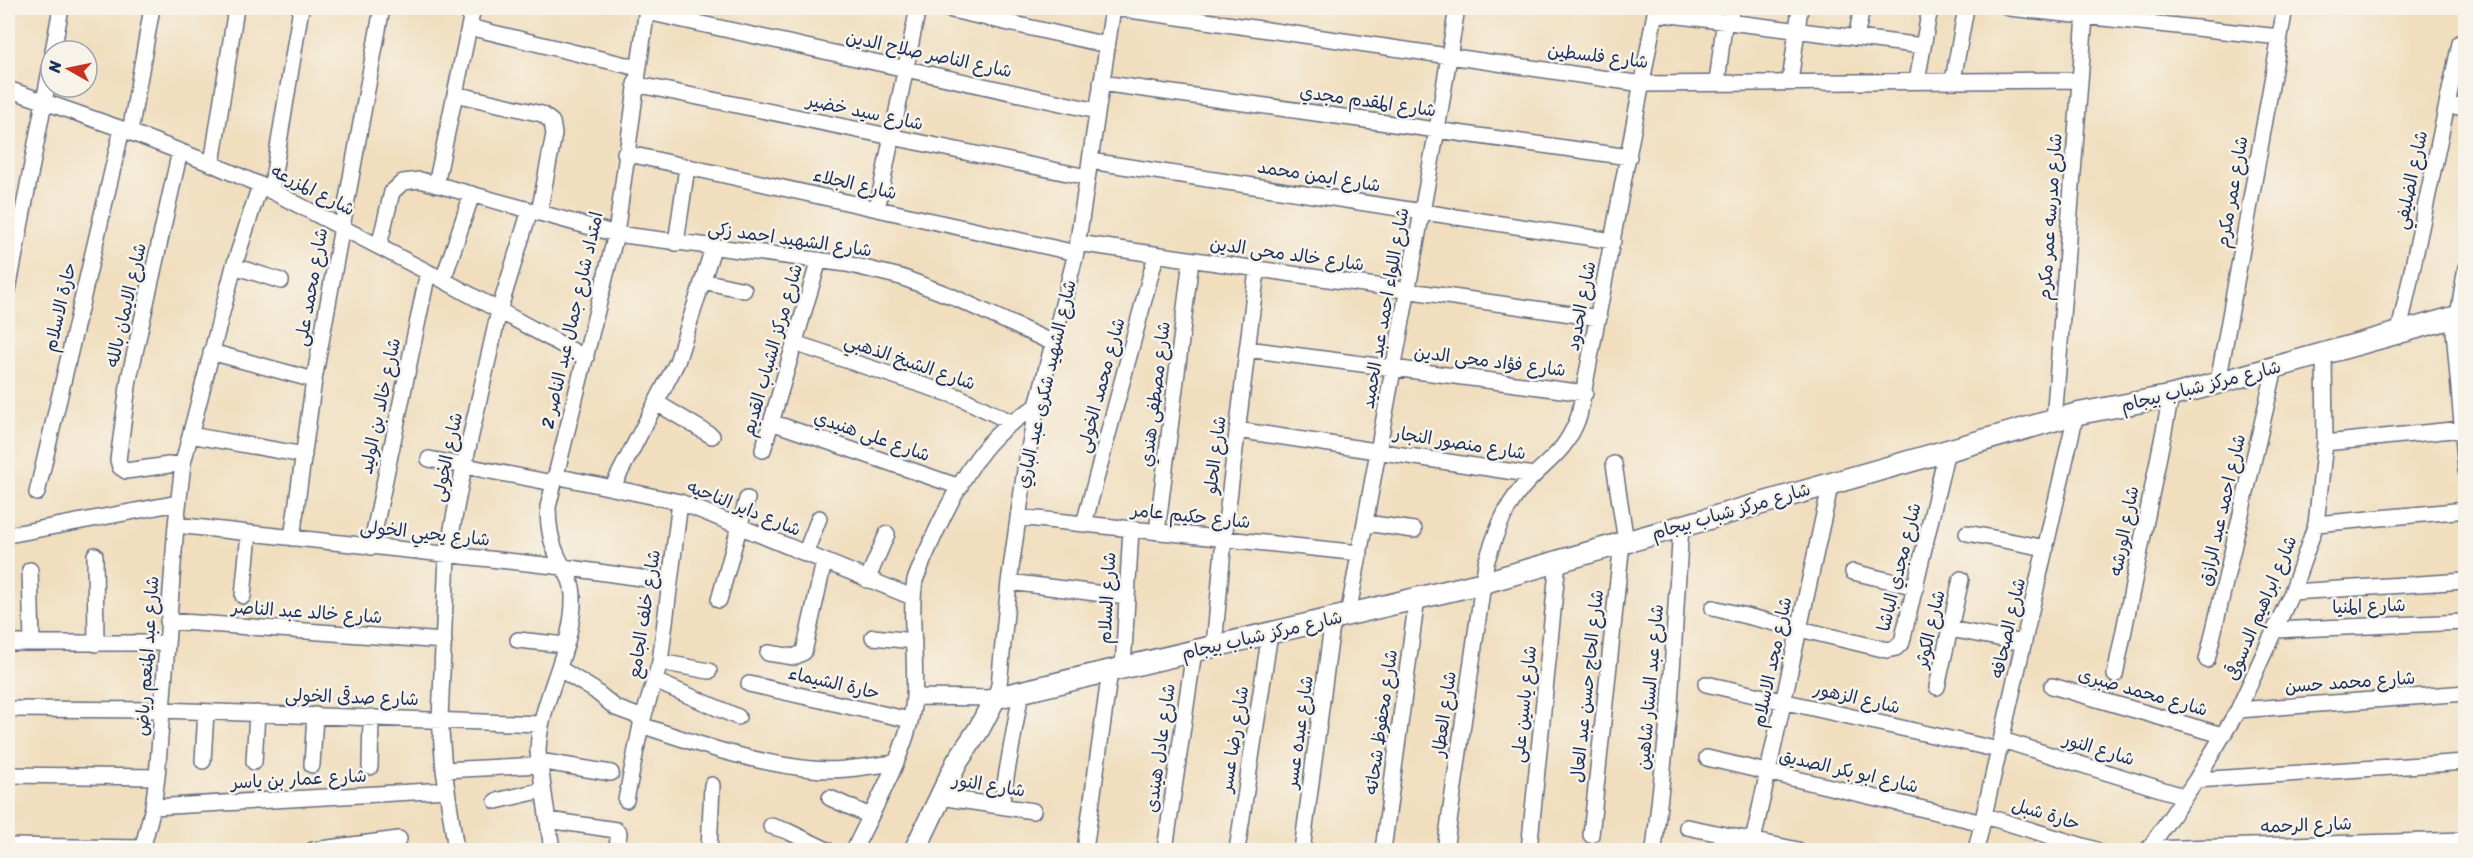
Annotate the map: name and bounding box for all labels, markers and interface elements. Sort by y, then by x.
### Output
street label: شارع الناصر صلاح الدين [843,21,1015,87]
street label: شارع فلسطين [1546,34,1650,78]
north arrow [39,39,99,99]
text: N [39,58,70,75]
street label: شارع المقدم مجدي [1298,76,1438,126]
street label: شارع سيد خضير [802,84,926,140]
street label: شارع الضليفي [2385,128,2437,232]
street label: شارع مدرسه عمر مكرم [2028,132,2072,302]
street label: شارع عمر مكرم [2206,133,2258,251]
street label: شارع ايمن محمد [1255,150,1383,202]
street label: شارع المزرعه [265,155,361,225]
street label: شارع الجلاء [810,159,900,209]
street label: شارع اللواء احمد عبد الحميد [1352,205,1418,411]
street label: امتداد شارع جمال عبد الناصر 2 [531,208,613,432]
street label: شارع الشهيد احمد زكى [706,212,874,266]
street label: شارع محمد على [285,225,337,349]
street label: شارع خالد محى الدين [1208,227,1366,281]
street label: شارع الايمان بالله [96,240,156,370]
street label: شارع الحدود [1557,258,1605,354]
street label: حارة الاسلام [34,259,86,355]
street label: شارع مركز الشباب القديم [732,260,812,440]
street label: شارع الشهيد شكرى عبد الباري [1006,276,1086,492]
street label: شارع محمد الخولى [1068,314,1134,456]
street label: شارع مصطفى هندي [1130,319,1180,469]
street label: شارع الشيخ الذهبي [840,325,980,399]
street label: شارع خالد بن الوليد [350,335,410,477]
street label: شارع فؤاد محى الدين [1412,336,1568,386]
street label: شارع مركز شباب بيجام [2117,351,2285,421]
street label: شارع على هنيدي [809,401,935,471]
street label: شارع الخولى [422,409,472,505]
street label: شارع الحلو [1194,414,1236,497]
street label: شارع منصور النجار [1390,416,1528,469]
street label: شارع احمد عبد الرازق [2189,431,2255,589]
street label: شارع داير الناحيه [682,471,806,545]
street label: شارع مركز شباب بيجام [1648,473,1814,549]
street label: شارع الورشه [2100,483,2148,579]
street label: شارع حكيم عامر [1128,494,1252,538]
street label: شارع مجدي الباشا [1868,499,1930,635]
street label: شارع يحيي الخولى [358,510,492,556]
street label: شارع ابراهيم الدسوقى [2216,530,2306,686]
street label: شارع خلف الجامع [618,547,670,681]
street label: شارع السلام [1089,551,1125,645]
street label: شارع الصحافه [1981,574,2035,682]
street label: شارع عبد المنعم رياض [125,575,169,737]
street label: شارع الكوثر [1905,587,1955,673]
street label: شارع الحاج حسن عبد العال [1561,588,1613,784]
street label: شارع المنيا [2332,589,2406,623]
street label: شارع خالد عبد الناصر [229,591,383,633]
street label: شارع مجد الاسلام [1743,594,1801,730]
street label: شارع مركز شباب بيجام [1178,601,1346,669]
street label: شارع عبد الستار شاهين [1627,603,1673,771]
street label: شارع ياسين على [1502,644,1546,764]
street label: شارع محفوظ شحاته [1355,647,1407,797]
street label: حارة الشيماء [785,657,883,709]
street label: شارع محمد صبرى [2074,658,2212,726]
street label: شارع محمد حسن [2284,661,2416,703]
street label: شارع العطار [1422,669,1466,761]
street label: شارع الزهور [1810,672,1903,723]
street label: شارع عبده عسر [1275,674,1323,792]
street label: شارع صدقى الخولى [284,679,420,715]
street label: شارع عادل هيندى [1135,681,1185,815]
street label: شارع رضا عسر [1209,683,1258,797]
street label: شارع النور [2057,722,2139,775]
street label: شارع ابو بكر الصديق [1776,739,1922,803]
street label: شارع عمار بن ياسر [228,759,368,799]
street label: شارع النور [948,763,1028,807]
street label: حارة شبل [2008,788,2084,840]
street label: شارع الرحمه [2259,807,2353,843]

